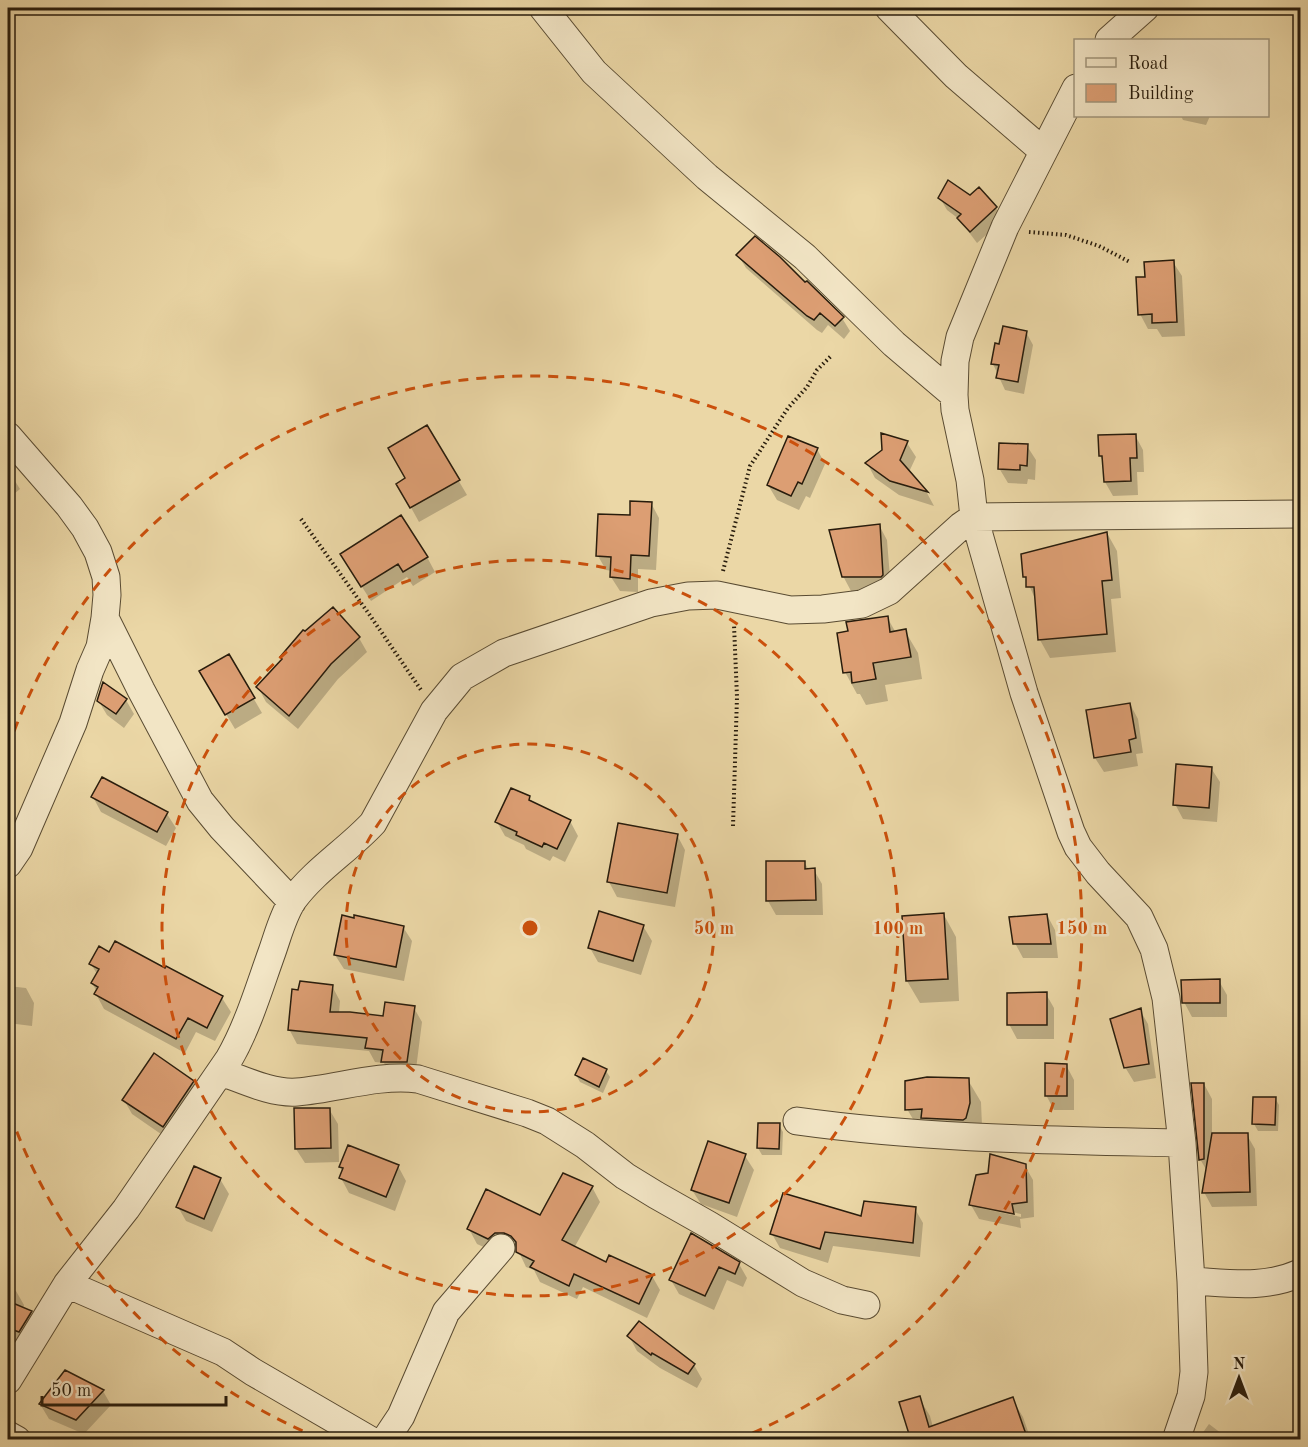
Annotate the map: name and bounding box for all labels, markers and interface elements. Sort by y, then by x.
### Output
legend [1074,39,1269,117]
text: Road [1128,55,1168,73]
text: Building [1128,85,1194,103]
centre of rings [520,918,540,938]
text: 50 m [694,920,734,938]
text: 100 m [873,920,923,938]
text: 150 m [1057,920,1107,938]
north arrow [1209,1348,1269,1408]
text: N [1233,1357,1246,1373]
scale bar [42,1369,226,1407]
text: 50 m [51,1382,91,1400]

